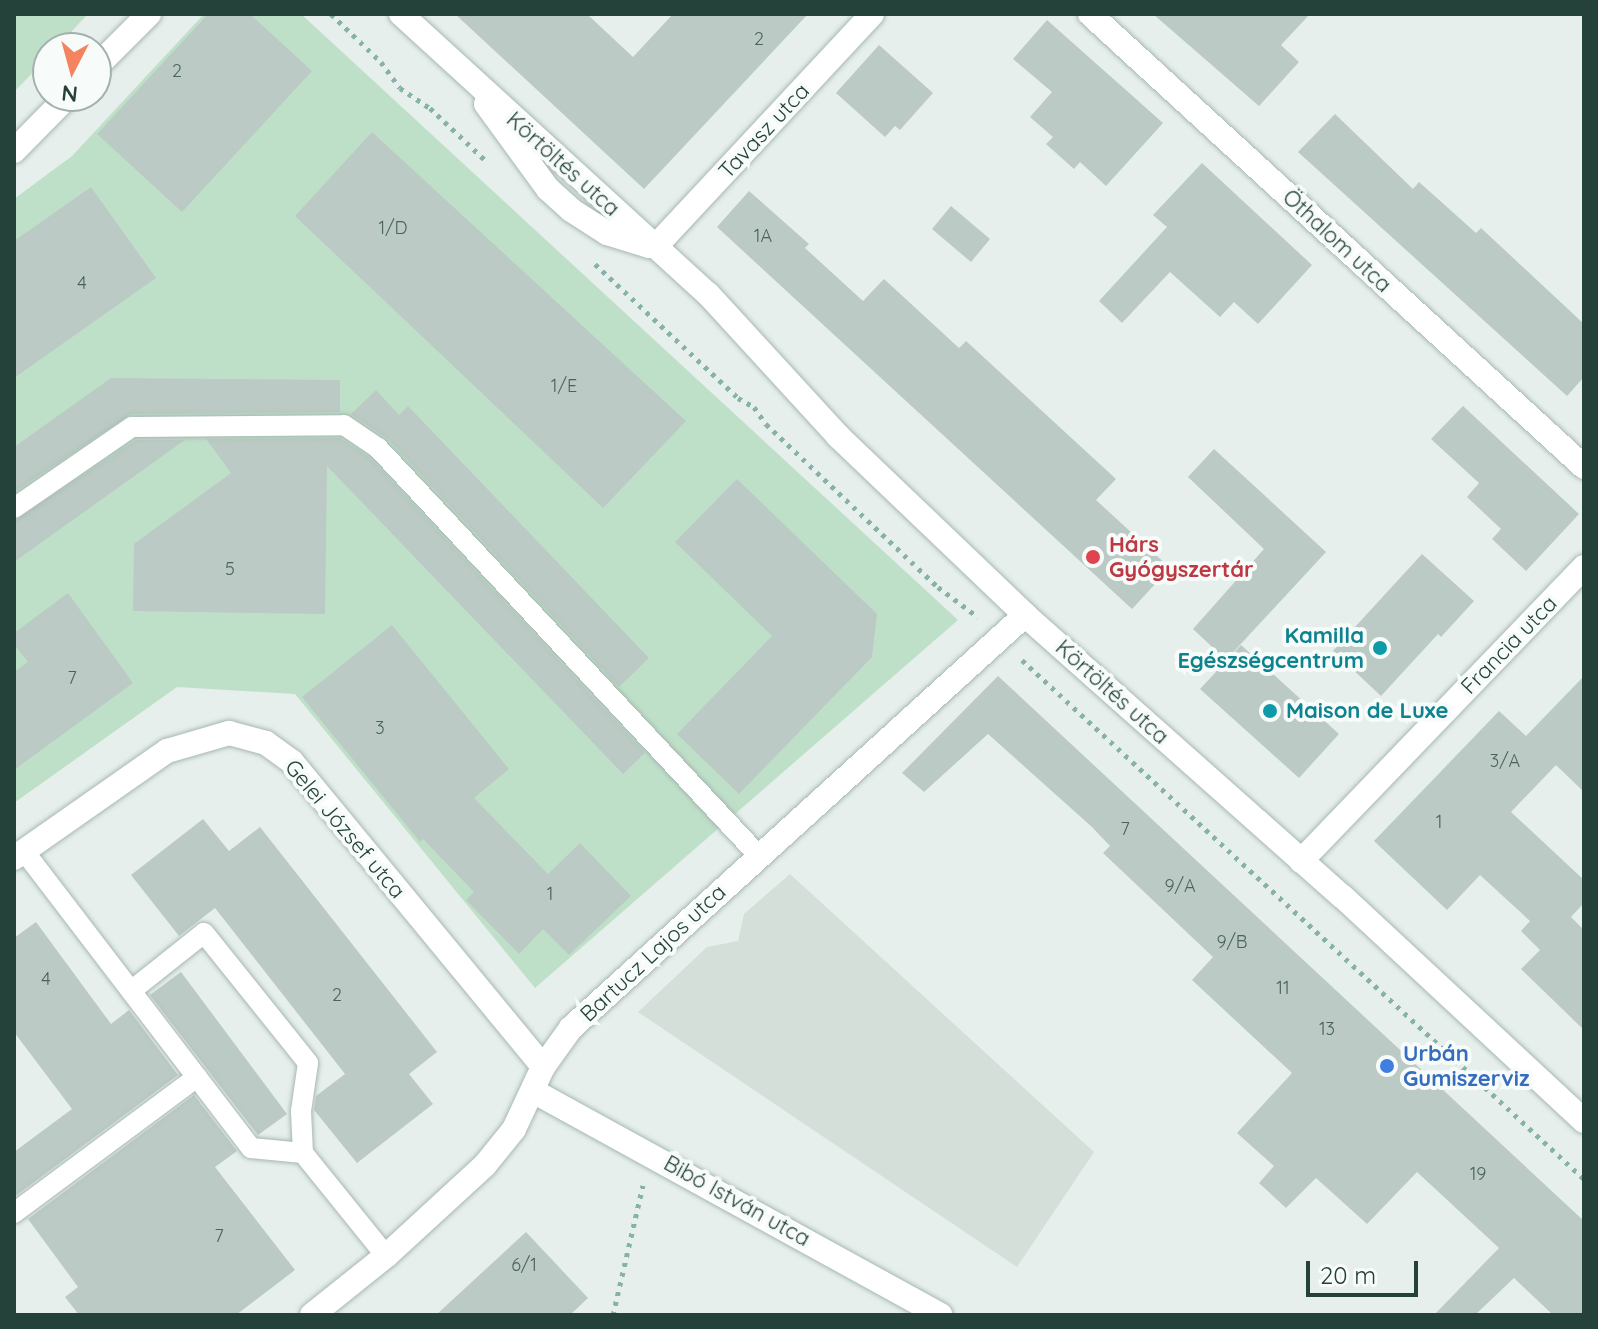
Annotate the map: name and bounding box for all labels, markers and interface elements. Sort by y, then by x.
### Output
house number: 2 [754,28,764,50]
north arrow [32,32,112,112]
house number: 2 [172,60,182,82]
street label: Tavasz utca [713,78,815,184]
text: N [60,79,79,109]
street label: Körtöltés utca [501,106,625,222]
street label: Öthalom utca [1277,184,1397,298]
house number: 1/D [379,217,407,239]
house number: 1A [754,225,772,247]
house number: 4 [77,272,87,294]
house number: 1/E [551,375,577,397]
place label: Hárs Gyógyszertár [1109,531,1254,582]
marker: Hárs Gyógyszertár [1084,548,1102,566]
house number: 5 [225,558,235,580]
street label: Francia utca [1456,590,1562,700]
place label: Kamilla Egészségcentrum [1177,622,1364,674]
street label: Körtöltés utca [1050,634,1174,750]
marker: Kamilla Egészségcentrum [1371,639,1389,657]
house number: 7 [67,667,77,689]
place label: Maison de Luxe [1286,698,1449,724]
marker: Maison de Luxe [1261,702,1279,720]
house number: 3 [375,717,385,739]
house number: 3/A [1490,750,1520,772]
street label: Gelei József utca [279,754,411,904]
house number: 1 [1436,811,1442,833]
house number: 7 [1120,818,1130,840]
house number: 9/A [1164,875,1196,897]
street label: Bartucz Lajos utca [575,879,731,1027]
house number: 1 [547,883,553,905]
house number: 9/B [1216,931,1248,953]
house number: 4 [41,968,51,990]
house number: 11 [1276,977,1290,999]
house number: 2 [332,984,342,1006]
house number: 13 [1319,1018,1335,1040]
place label: Urbán Gumiszerviz [1403,1040,1530,1092]
marker: Urbán Gumiszerviz [1378,1057,1396,1075]
street label: Bibó István utca [659,1150,815,1252]
house number: 19 [1470,1163,1486,1185]
house number: 7 [214,1225,224,1247]
scale bar [1310,1245,1422,1295]
house number: 6/1 [511,1254,537,1276]
text: 20 m [1320,1260,1376,1290]

